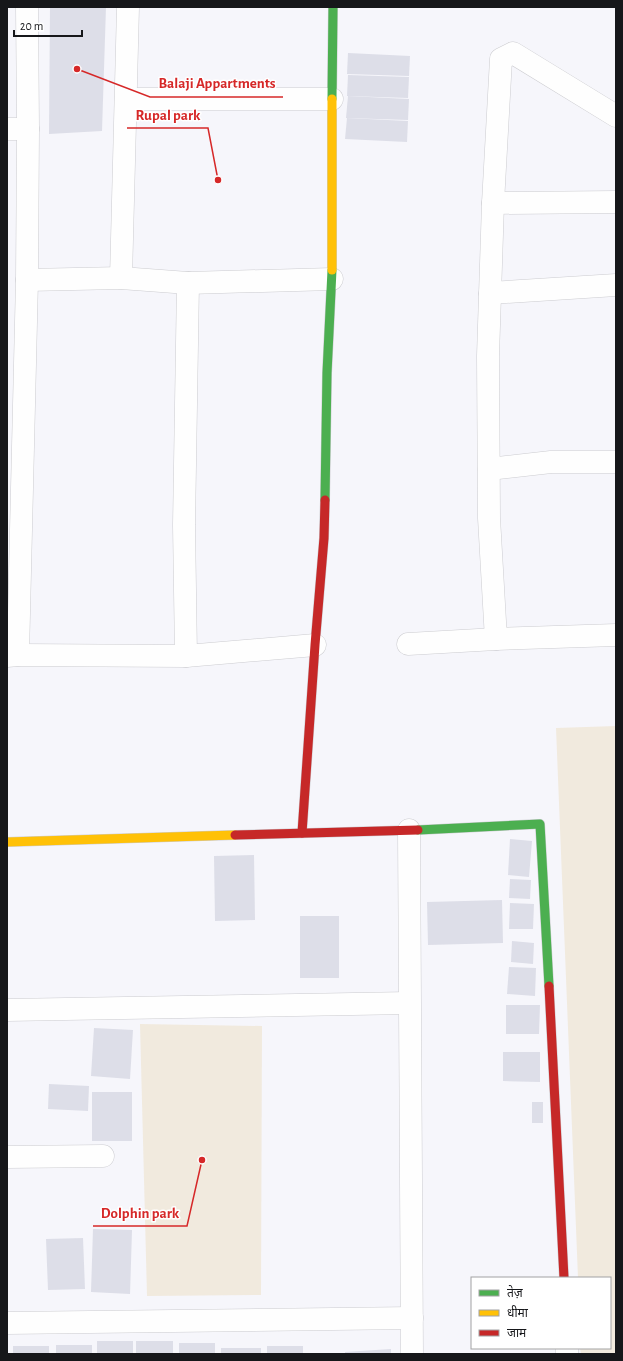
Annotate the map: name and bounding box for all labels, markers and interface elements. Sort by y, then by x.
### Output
scale bar [14,12,82,38]
text: 20 m [20,20,43,32]
callout: Balaji Appartments [150,70,283,97]
text: Balaji Appartments [158,76,276,91]
callout: Rupal park [127,101,208,128]
text: Rupal park [135,108,201,123]
callout: Dolphin park [93,1199,187,1226]
text: Dolphin park [101,1206,180,1221]
legend [471,1277,611,1349]
text: तेज़ [507,1285,524,1299]
text: धीमा [507,1305,529,1319]
text: जाम [507,1327,527,1339]

